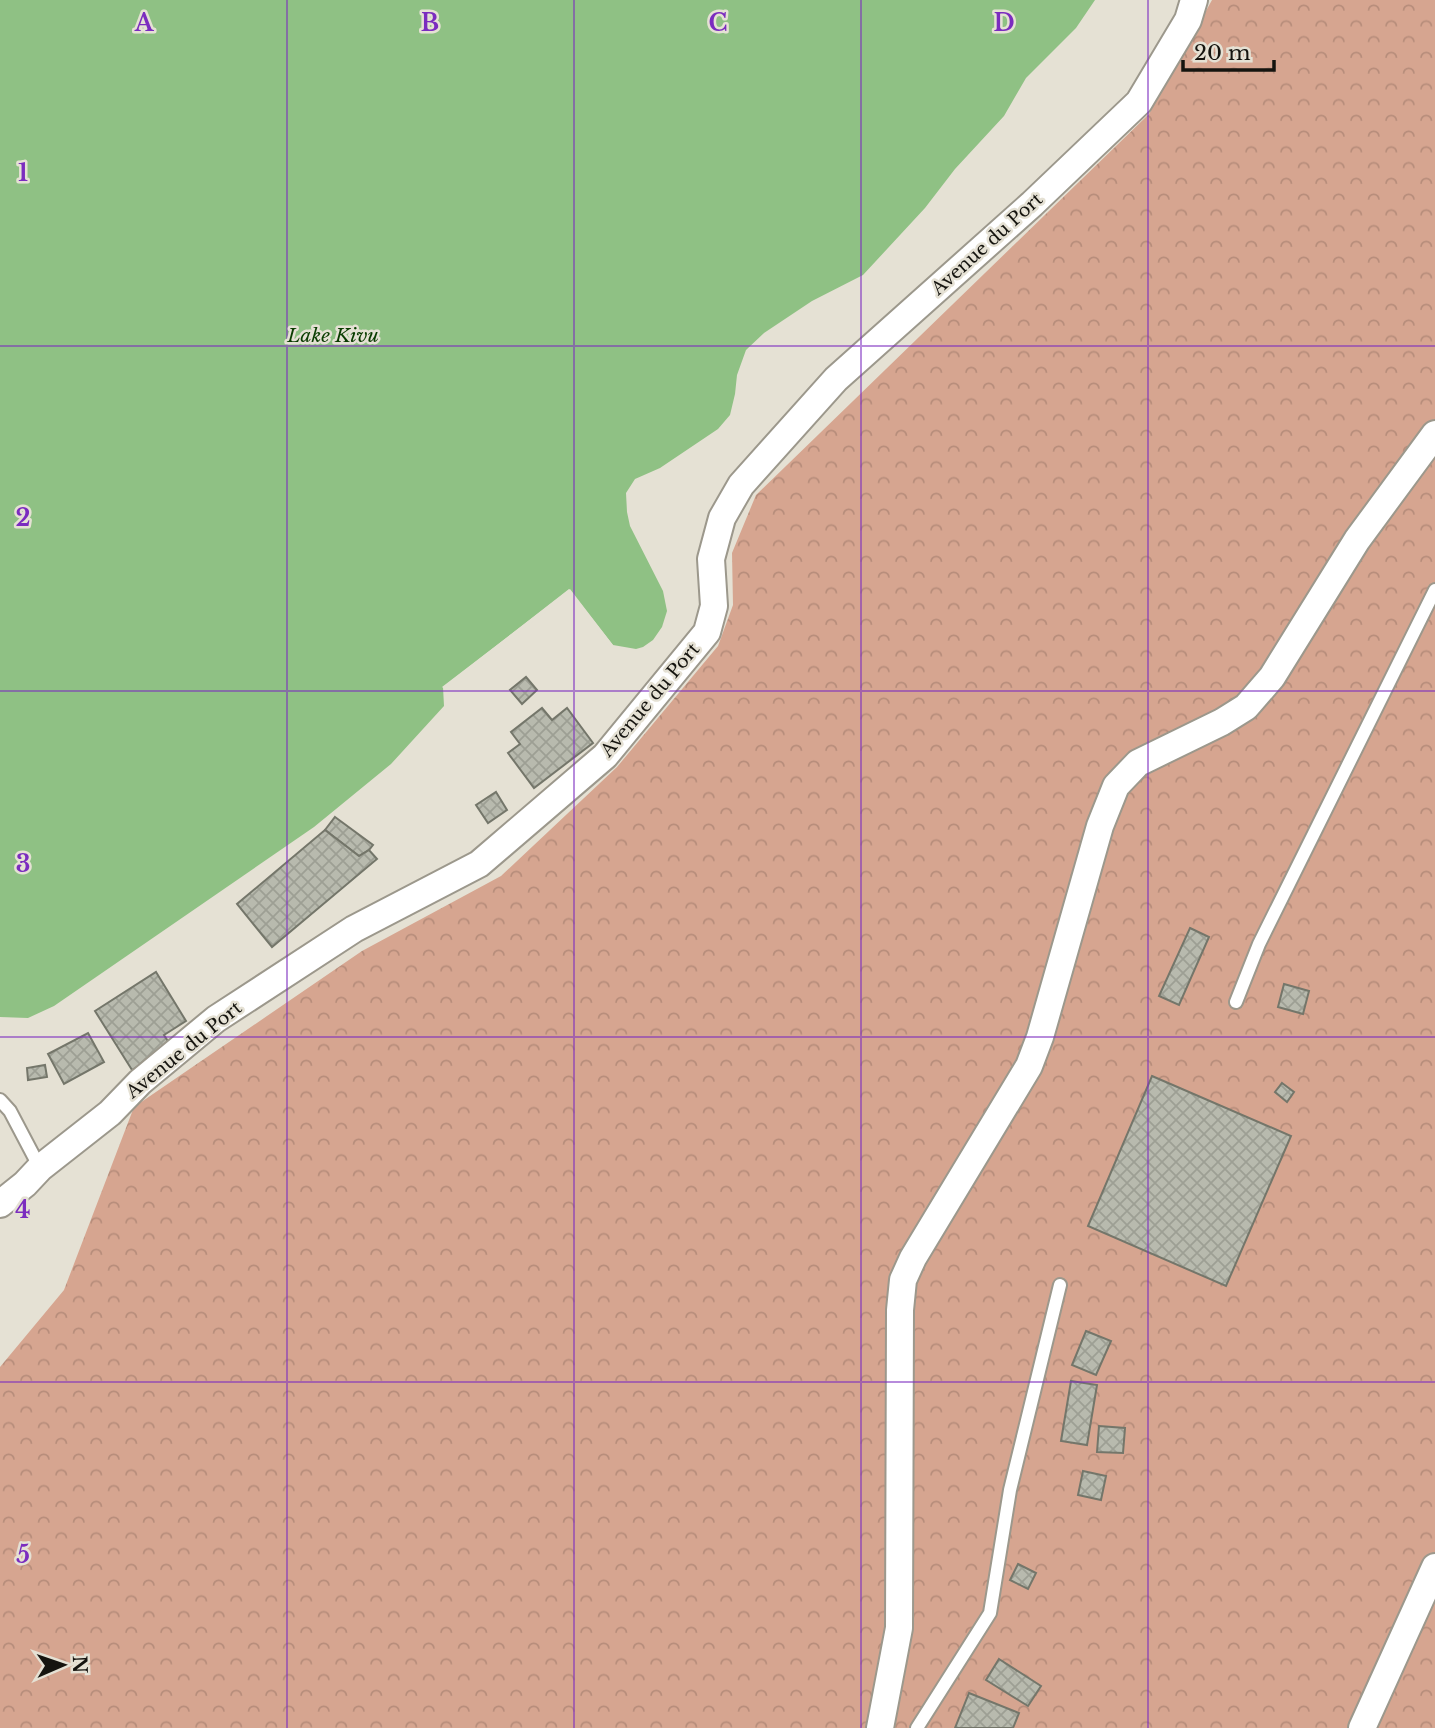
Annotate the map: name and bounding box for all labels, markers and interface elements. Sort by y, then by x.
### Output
text: A [134,9,155,37]
text: B [421,9,439,37]
text: C [709,9,727,37]
text: D [993,9,1015,37]
scale bar [1183,28,1274,72]
text: 20 m [1194,40,1251,66]
text: 1 [18,159,28,187]
street label: Avenue du Port [926,188,1047,300]
water label: Lake Kivu [286,324,379,347]
text: 2 [16,504,30,532]
street label: Avenue du Port [595,638,704,762]
text: 3 [16,850,30,878]
street label: Avenue du Port [121,997,246,1104]
text: 4 [15,1196,31,1224]
text: 5 [16,1541,30,1569]
north arrow [28,1630,98,1700]
text: N [68,1655,91,1674]

